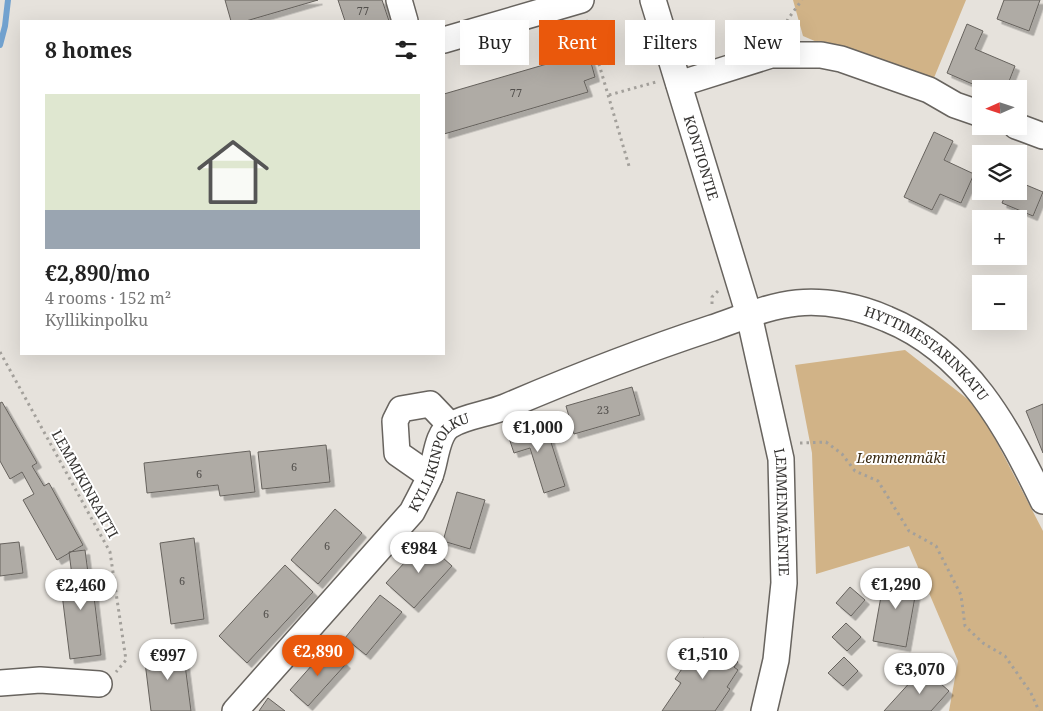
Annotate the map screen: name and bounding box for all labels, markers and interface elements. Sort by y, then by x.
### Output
house number: 77 [357,3,369,18]
chip: Buy [460,20,529,65]
chip: Rent [539,20,615,65]
chip: Filters [625,20,715,65]
chip: New [725,20,800,65]
text: 8 homes [45,36,132,64]
icon: filters [392,36,420,64]
north arrow [972,80,1028,135]
map controls [972,80,1027,330]
house number: 77 [510,85,522,100]
street label: KONTIONTIE [680,113,724,203]
icon: home [188,127,278,217]
button: layers [972,145,1027,200]
button: + [972,210,1027,265]
text: €2,890/mo [45,259,150,287]
button: − [972,275,1027,330]
text: 4 rooms · 152 m² [45,287,171,309]
street label: HYTTIMESTARINKATU [862,301,993,404]
text: Kyllikinpolku [45,309,148,331]
house number: 23 [597,402,609,417]
street label: KYLLIKINPOLKU [404,408,472,515]
pin: €1,000 [497,410,579,453]
text: €1,000 [513,416,563,438]
street label: LEMMIKINRAITTI [48,426,123,541]
street label: LEMMENMÄENTIE [770,446,794,577]
park label: Lemmenmäki [856,448,946,467]
house number: 6 [291,459,297,474]
house number: 6 [196,466,202,481]
pin: €984 [389,532,449,574]
text: €984 [401,537,437,559]
house number: 6 [324,538,330,553]
pin: €2,460 [40,568,122,611]
pin: €1,290 [855,568,937,610]
house number: 6 [179,573,185,588]
text: €1,290 [871,573,921,595]
text: €2,460 [56,574,106,596]
house number: 6 [263,606,269,621]
pin: €2,890 [277,634,359,677]
pin: €997 [138,638,198,681]
pin: €1,510 [662,638,744,680]
text: €2,890 [293,640,343,662]
text: €1,510 [678,643,728,665]
text: €997 [150,644,186,666]
pin: €3,070 [879,652,961,695]
text: €3,070 [895,658,945,680]

